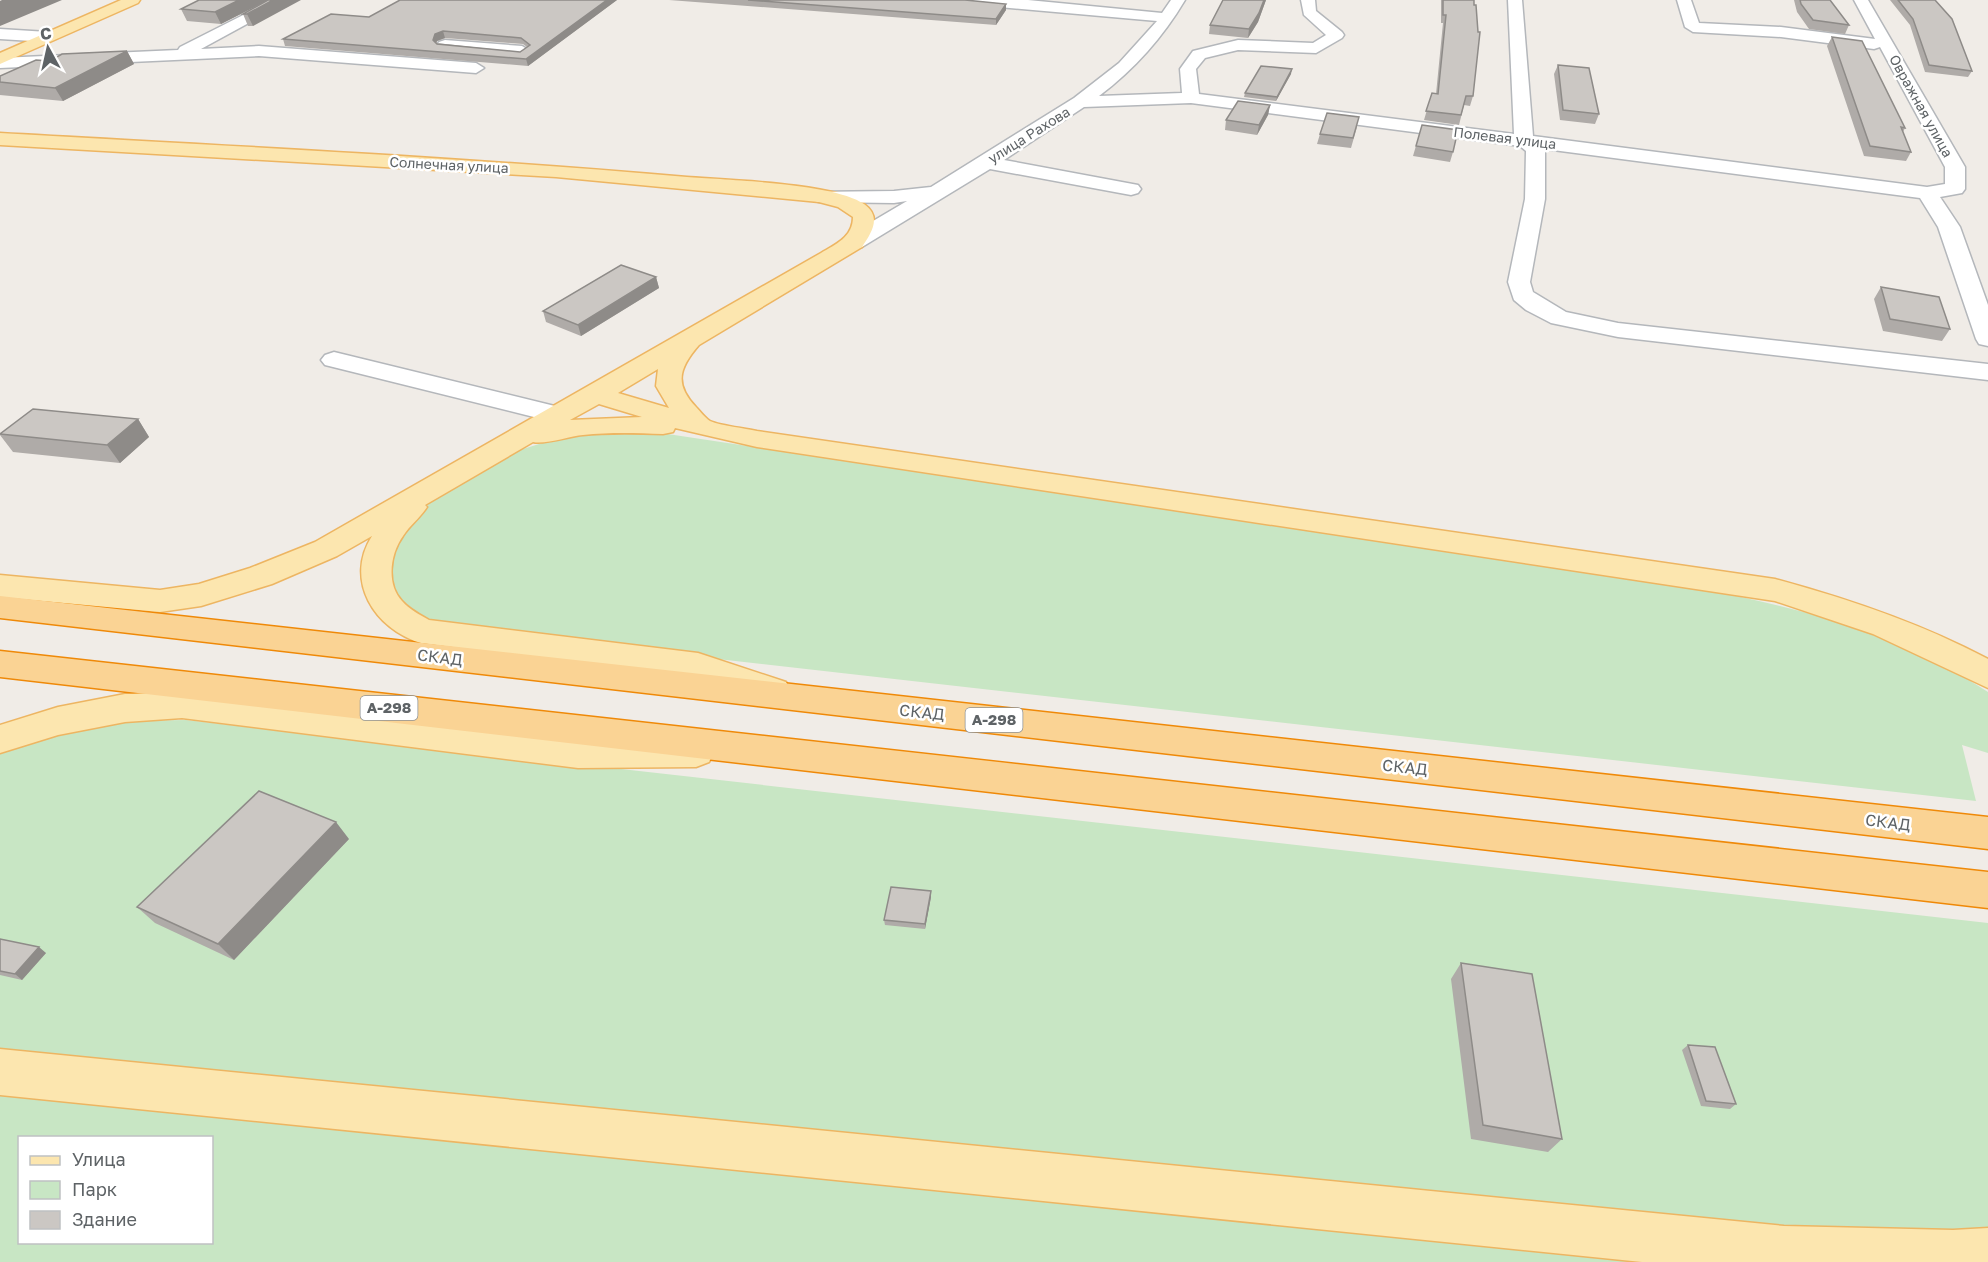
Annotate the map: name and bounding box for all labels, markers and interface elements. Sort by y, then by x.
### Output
north arrow [18,18,78,78]
text: С [39,22,53,44]
street label: Овражная улица [1886,51,1957,160]
street label: улица Рахова [985,103,1073,166]
street label: Полевая улица [1453,123,1557,152]
street label: Солнечная улица [389,153,509,176]
street label: СКАД [416,644,464,670]
road number: А-298 [360,696,418,720]
street label: СКАД [898,700,946,724]
road number: А-298 [966,708,1022,732]
street label: СКАД [1381,755,1429,779]
street label: СКАД [1864,809,1912,835]
legend [18,1136,213,1244]
text: Улица [72,1148,126,1170]
text: Парк [72,1178,117,1200]
text: Здание [72,1208,137,1230]

